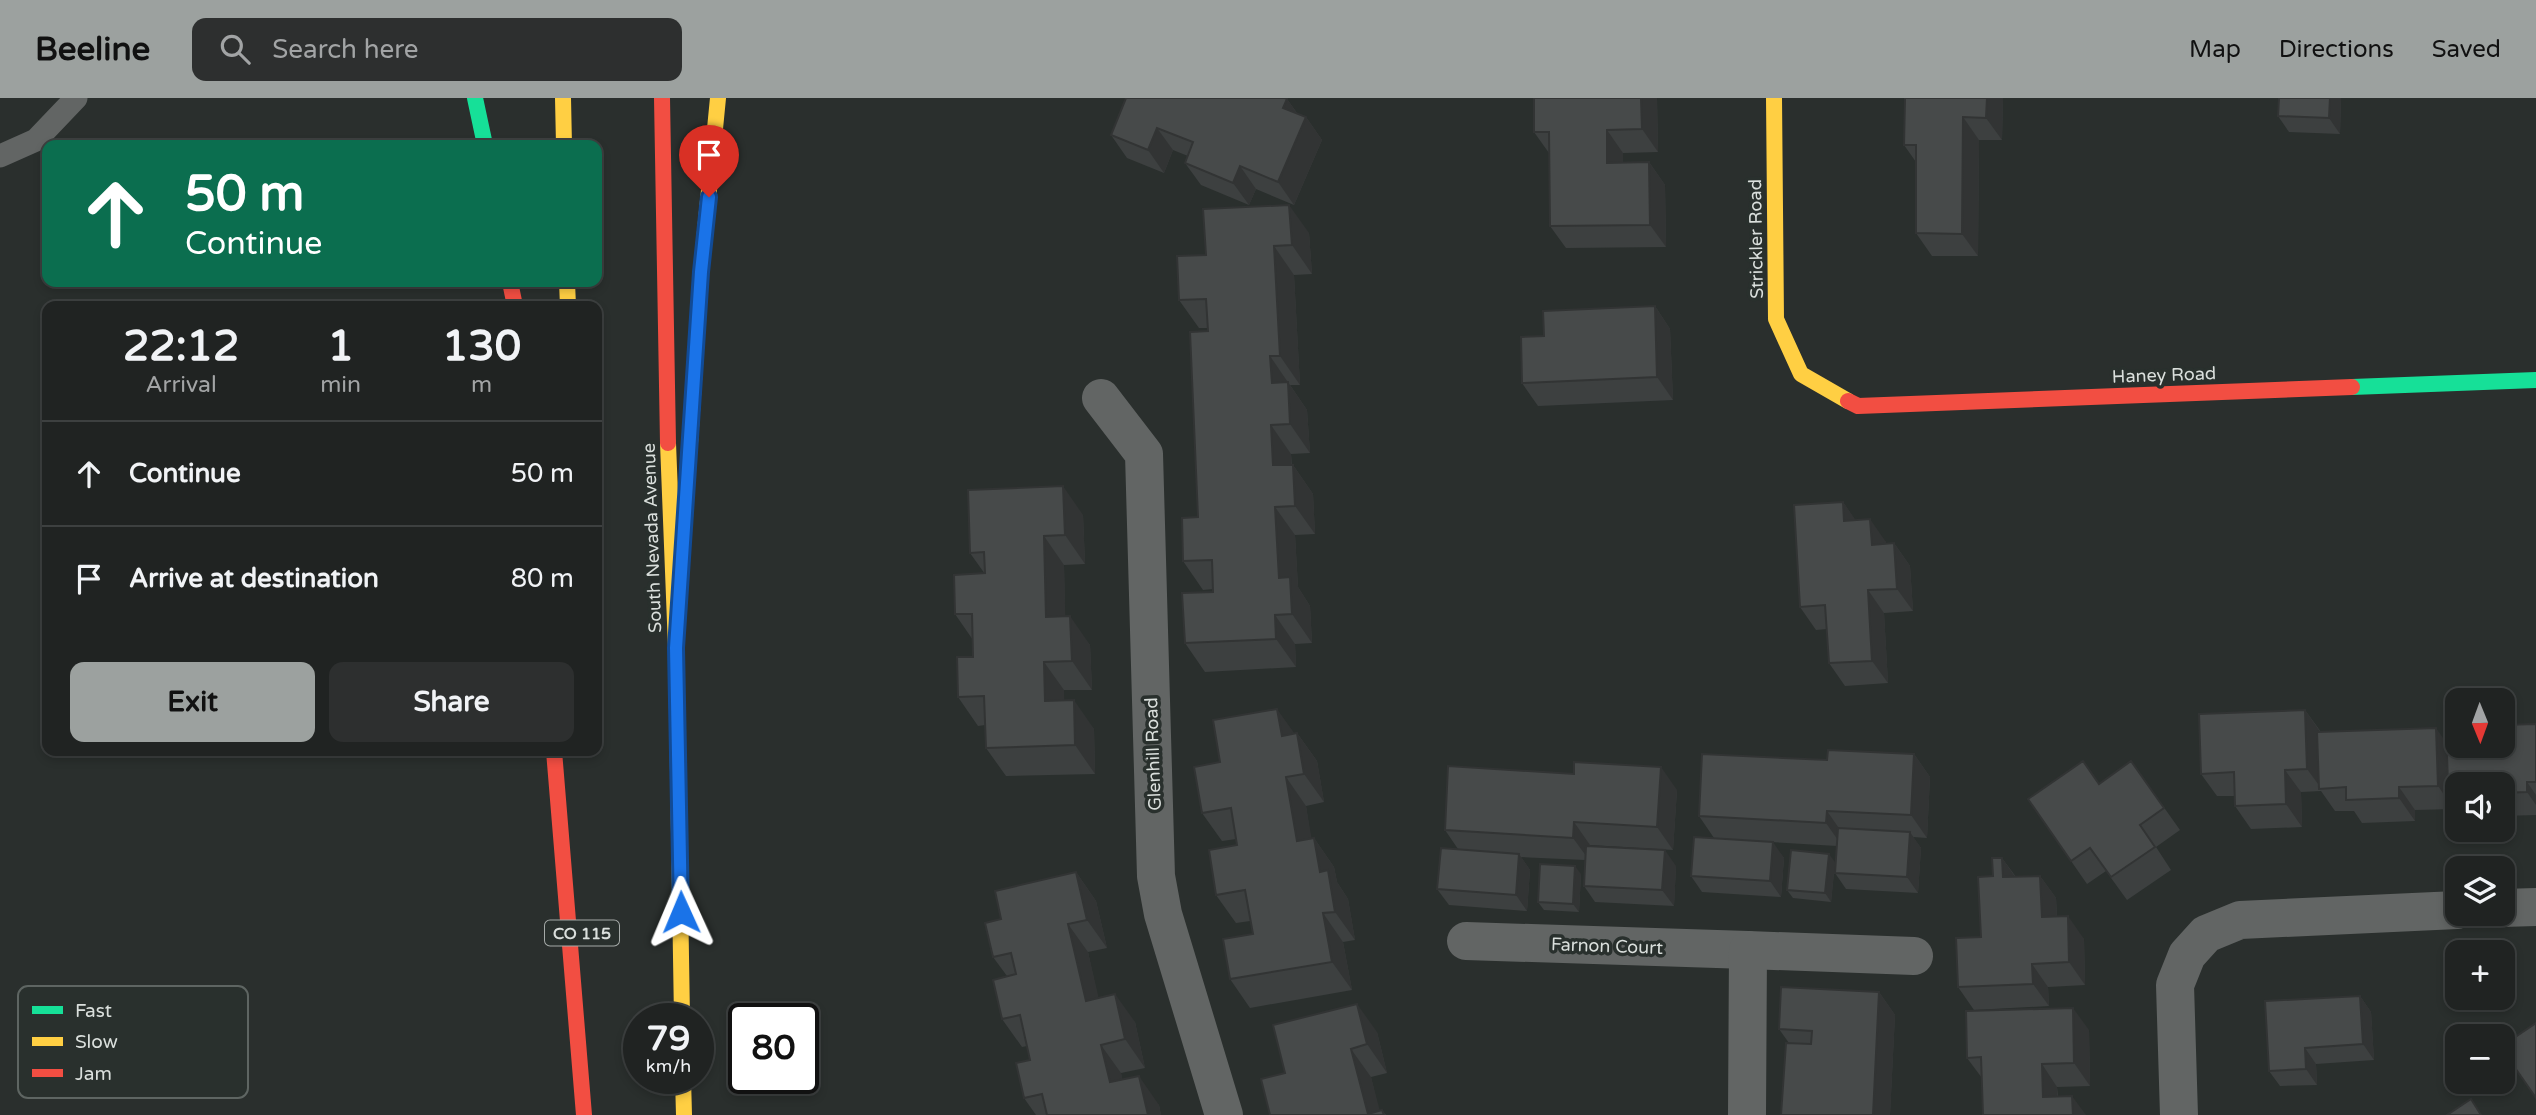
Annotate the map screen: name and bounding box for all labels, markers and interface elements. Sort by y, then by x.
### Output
search box [192,18,682,81]
text: Beeline [35,30,150,69]
icon: search [216,30,254,68]
text: Search here [272,34,418,65]
text: Map [2189,35,2241,64]
text: Directions [2279,35,2394,64]
text: Saved [2432,35,2501,64]
pin [679,125,739,197]
icon: arrive [690,136,728,174]
text: 50 m [185,165,304,224]
icon: ahead [70,168,161,259]
street label: Strickler Road [1744,179,1768,299]
text: Continue [185,225,322,263]
text: 22:12 [123,321,239,372]
text: 1 [327,321,354,372]
text: 130 [442,321,521,372]
street label: Haney Road [2111,362,2217,388]
text: Arrival [146,371,217,399]
text: min [320,371,361,399]
text: m [471,371,492,399]
street label: South Nevada Avenue [638,443,666,633]
icon: ahead [70,455,108,493]
text: Continue [129,458,241,489]
text: 50 m [511,458,574,489]
icon: arrive [70,560,108,598]
text: Arrive at destination [129,563,379,594]
text: 80 m [511,563,574,594]
button: Exit [70,662,315,742]
button: Share [329,662,574,742]
north arrow [2445,688,2515,758]
map controls [2445,688,2515,1094]
street label: Glenhill Road [1140,697,1166,811]
button: sound [2445,772,2515,842]
button: layers [2445,856,2515,926]
position arrow [644,875,718,949]
road number: CO 115 [545,920,619,946]
street label: Farnon Court [1551,933,1663,959]
button: + [2445,940,2515,1010]
legend [18,986,248,1098]
text: Fast [75,1000,112,1022]
speed limit sign: 80 [728,1003,819,1094]
text: 79 [647,1018,690,1060]
button: − [2445,1024,2515,1094]
text: Slow [75,1031,118,1053]
text: km/h [646,1055,691,1077]
text: Jam [75,1063,112,1085]

